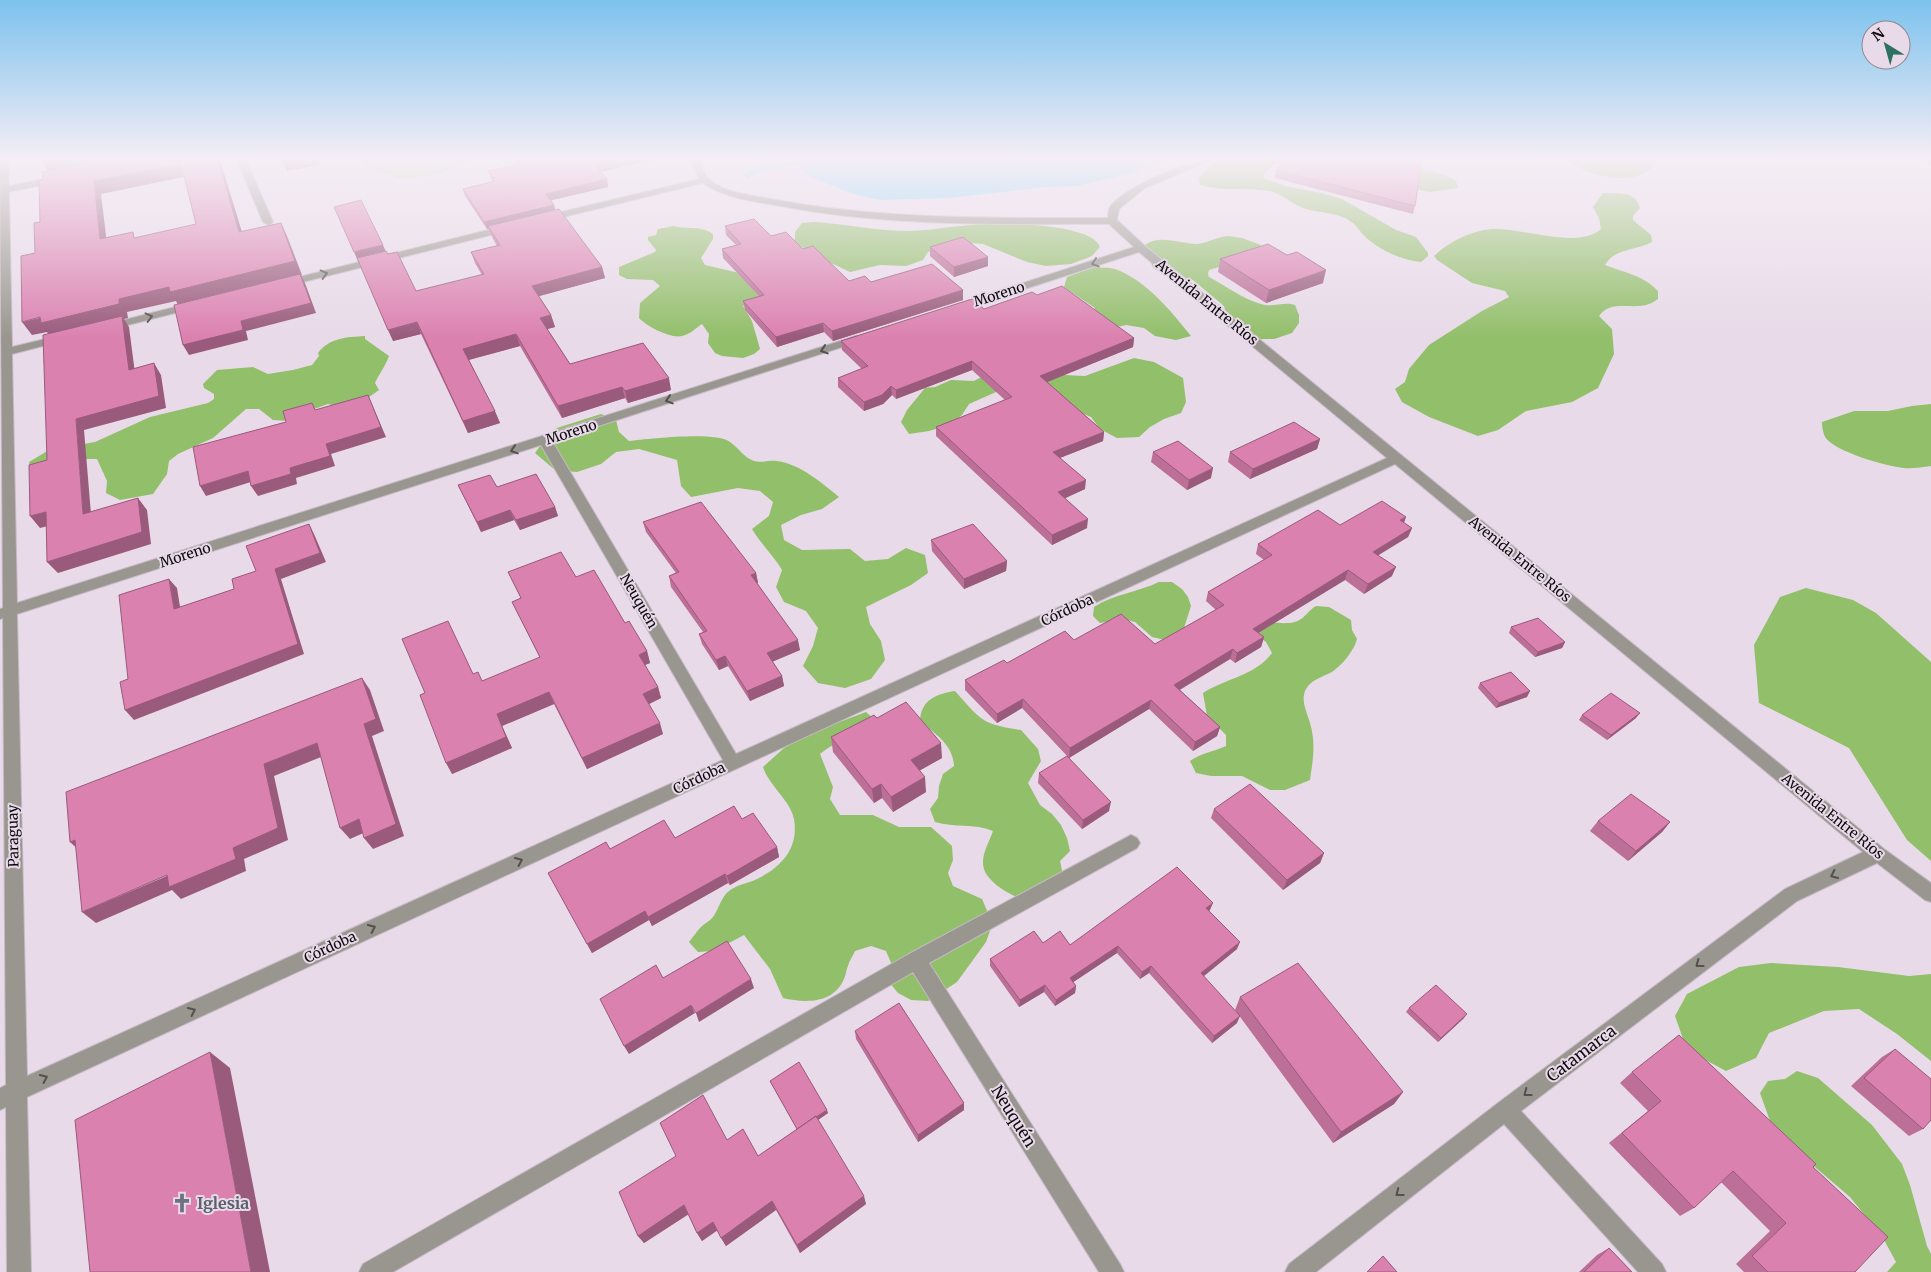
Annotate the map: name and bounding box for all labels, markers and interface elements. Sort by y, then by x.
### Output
north arrow [1861,20,1911,70]
text: N [1868,24,1888,45]
street label: Avenida Entre Ríos [1151,255,1262,349]
one-way arrow [1091,257,1100,267]
one-way arrow [319,269,327,279]
street label: Moreno [971,277,1027,311]
one-way arrow [145,312,154,323]
one-way arrow [820,344,828,354]
one-way arrow [665,394,674,404]
street label: Moreno [543,415,599,449]
one-way arrow [511,444,519,454]
street label: Avenida Entre Ríos [1464,512,1575,606]
street label: Moreno [157,538,213,572]
street label: Neuquén [616,570,662,632]
street label: Córdoba [1038,590,1096,630]
street label: Córdoba [670,758,728,798]
street label: Avenida Entre Ríos [1777,769,1888,863]
street label: Paraguay [3,804,23,867]
one-way arrow [514,856,523,867]
one-way arrow [1830,868,1839,879]
one-way arrow [367,924,376,935]
street label: Córdoba [301,927,359,967]
one-way arrow [1695,958,1705,967]
one-way arrow [187,1006,196,1017]
street label: Catamarca [1542,1020,1620,1086]
one-way arrow [39,1074,48,1085]
street label: Neuquén [987,1081,1041,1151]
one-way arrow [1523,1087,1533,1096]
one-way arrow [1396,1187,1405,1195]
church icon: Iglesia [171,1192,193,1214]
place label: Iglesia [197,1193,249,1213]

